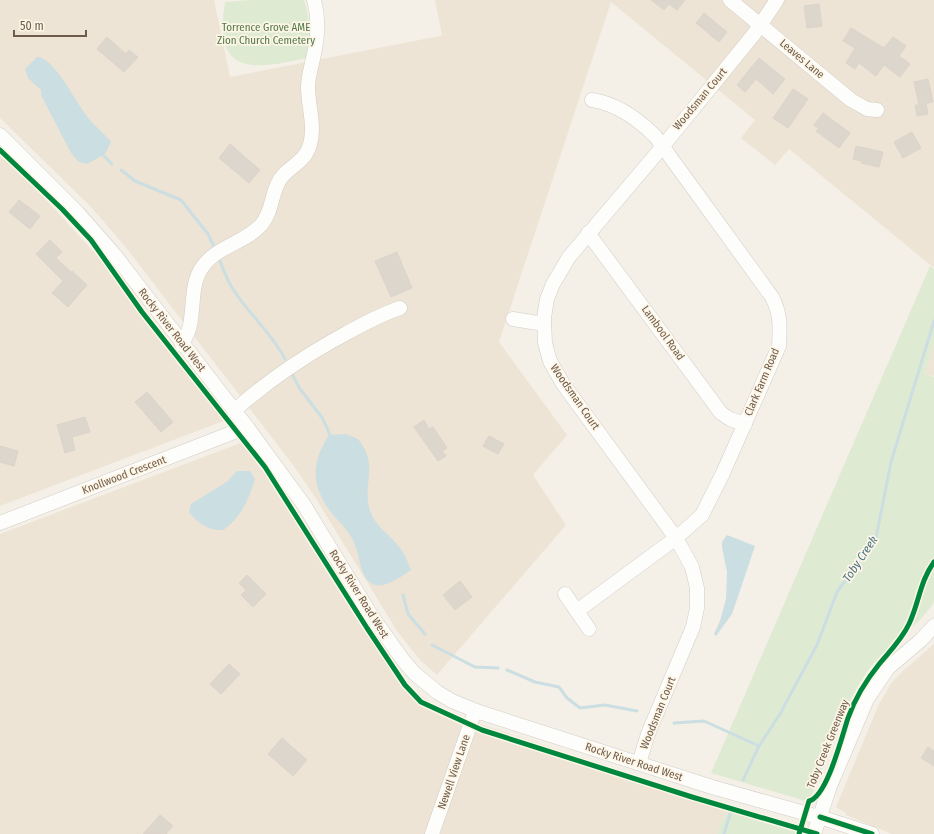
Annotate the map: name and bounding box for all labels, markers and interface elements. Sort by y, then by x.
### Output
scale bar [14,12,86,38]
text: 50 m [20,19,44,33]
park label: Torrence Grove AME Zion Church Cemetery [217,21,315,47]
street label: Leaves Lane [777,37,827,81]
street label: Woodsman Court [670,65,730,133]
street label: Rocky River Road West [136,286,209,374]
street label: Lambool Road [639,303,687,363]
street label: Clark Farm Road [742,346,782,418]
street label: Woodsman Court [548,362,603,433]
street label: Knollwood Crescent [80,453,168,497]
water label: Toby Creek [840,533,881,585]
street label: Rocky River Road West [327,547,392,641]
street label: Woodsman Court [638,675,679,751]
street label: Toby Creek Greenway [804,698,852,790]
street label: Newell View Lane [435,733,473,811]
street label: Rocky River Road West [584,740,685,784]

